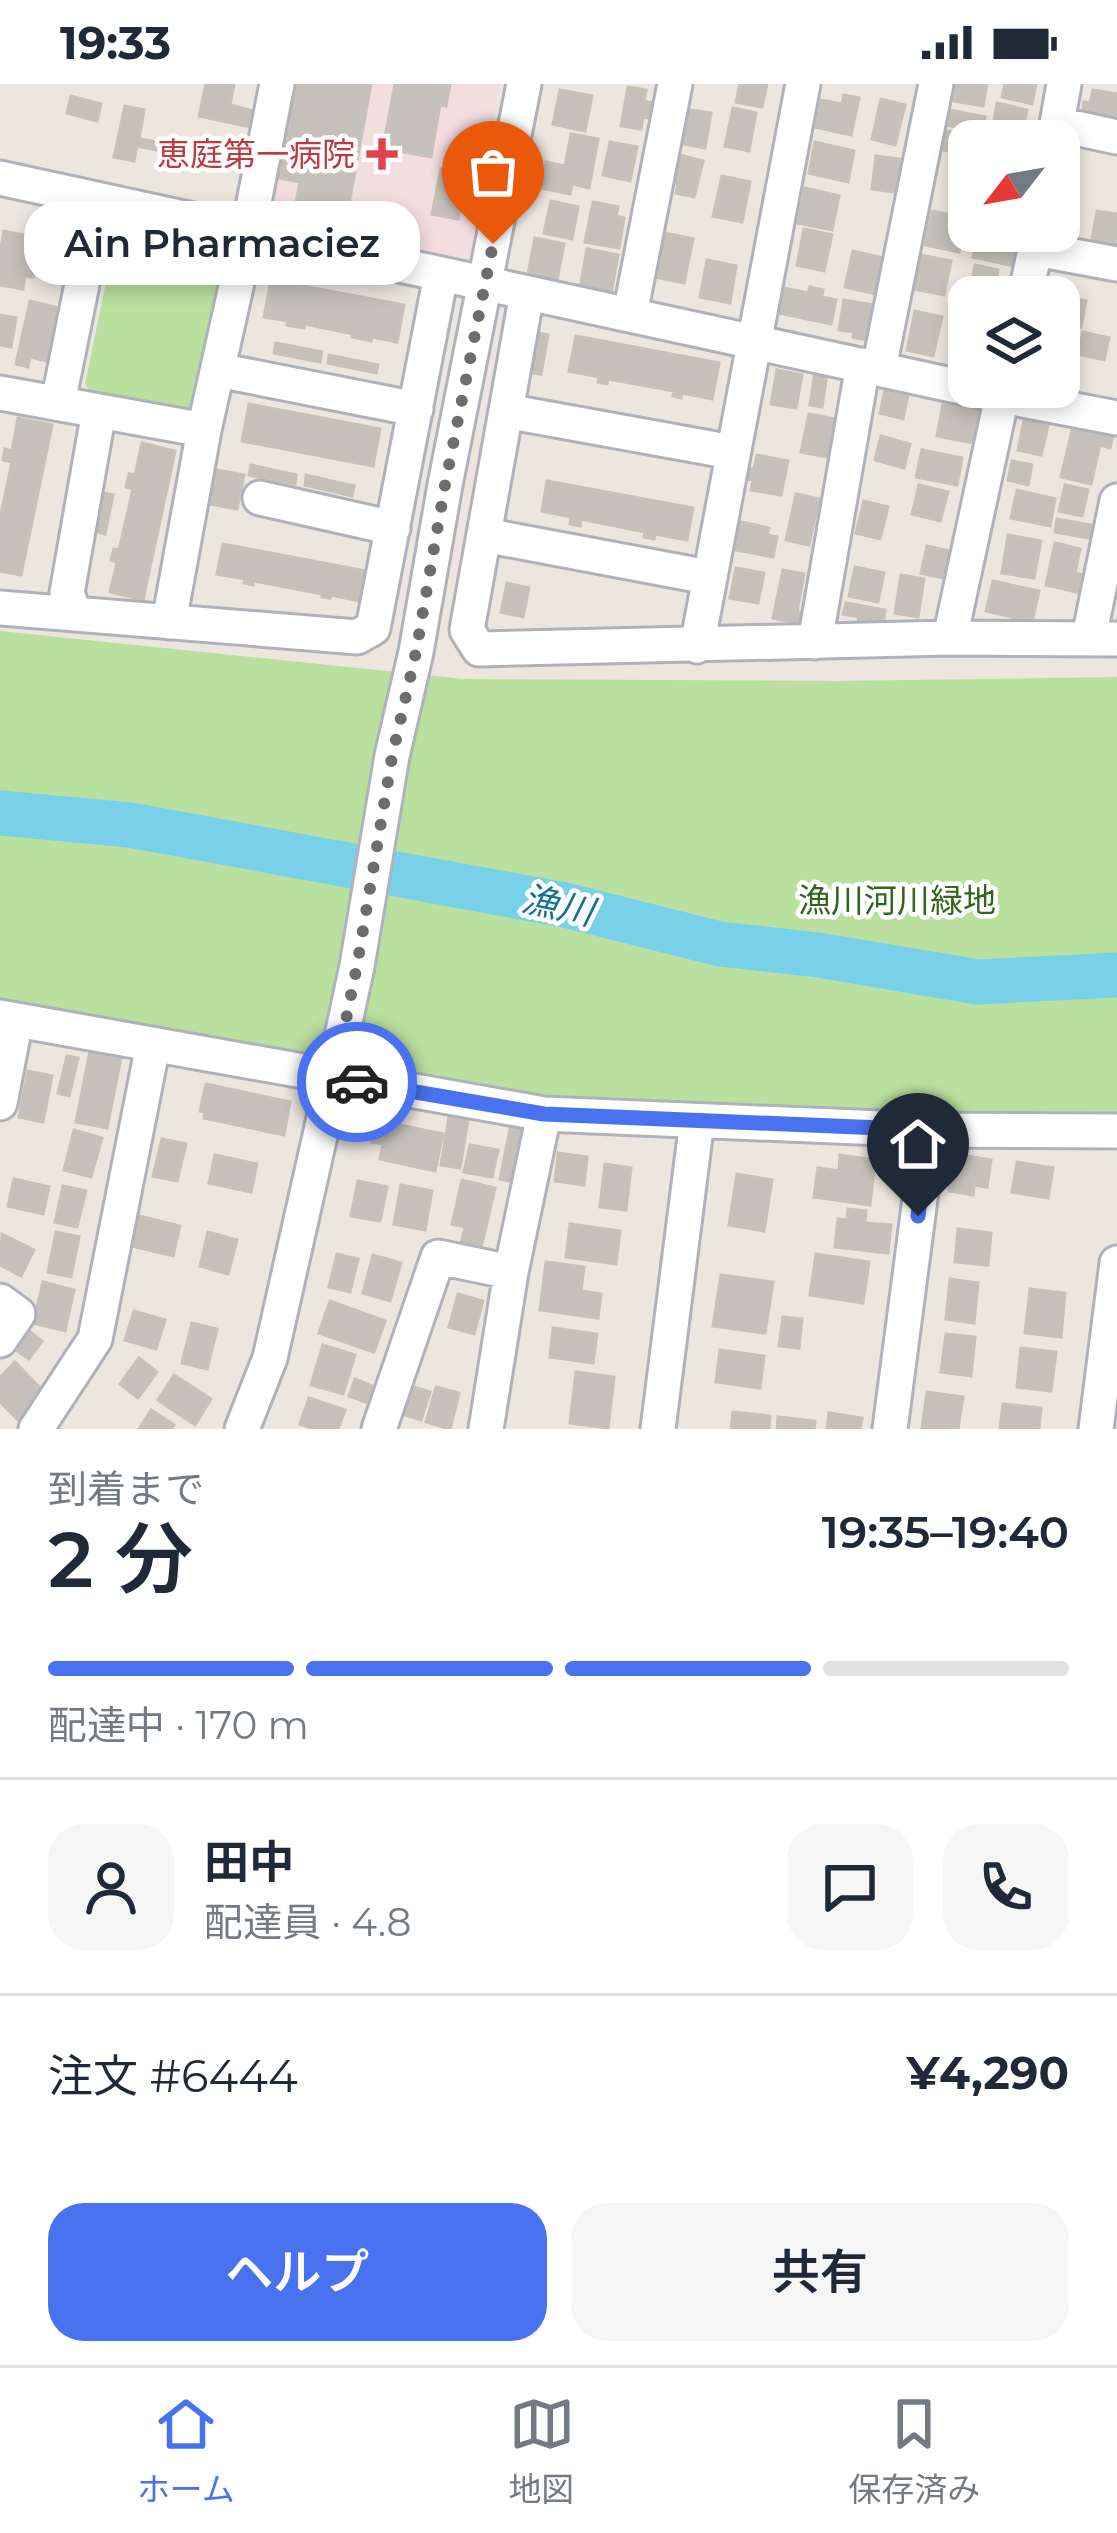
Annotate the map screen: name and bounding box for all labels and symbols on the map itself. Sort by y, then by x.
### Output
north arrow [948,120,1080,252]
pin [442,121,544,244]
place label: 恵庭第一病院 [157,134,355,174]
marker: 恵庭第一病院 [366,138,398,170]
callout: Ain Pharmaciez [25,202,421,286]
water label: 漁川 [518,876,602,935]
park label: 漁川河川緑地 [798,880,996,920]
courier [297,1022,417,1142]
pin [867,1093,969,1216]

